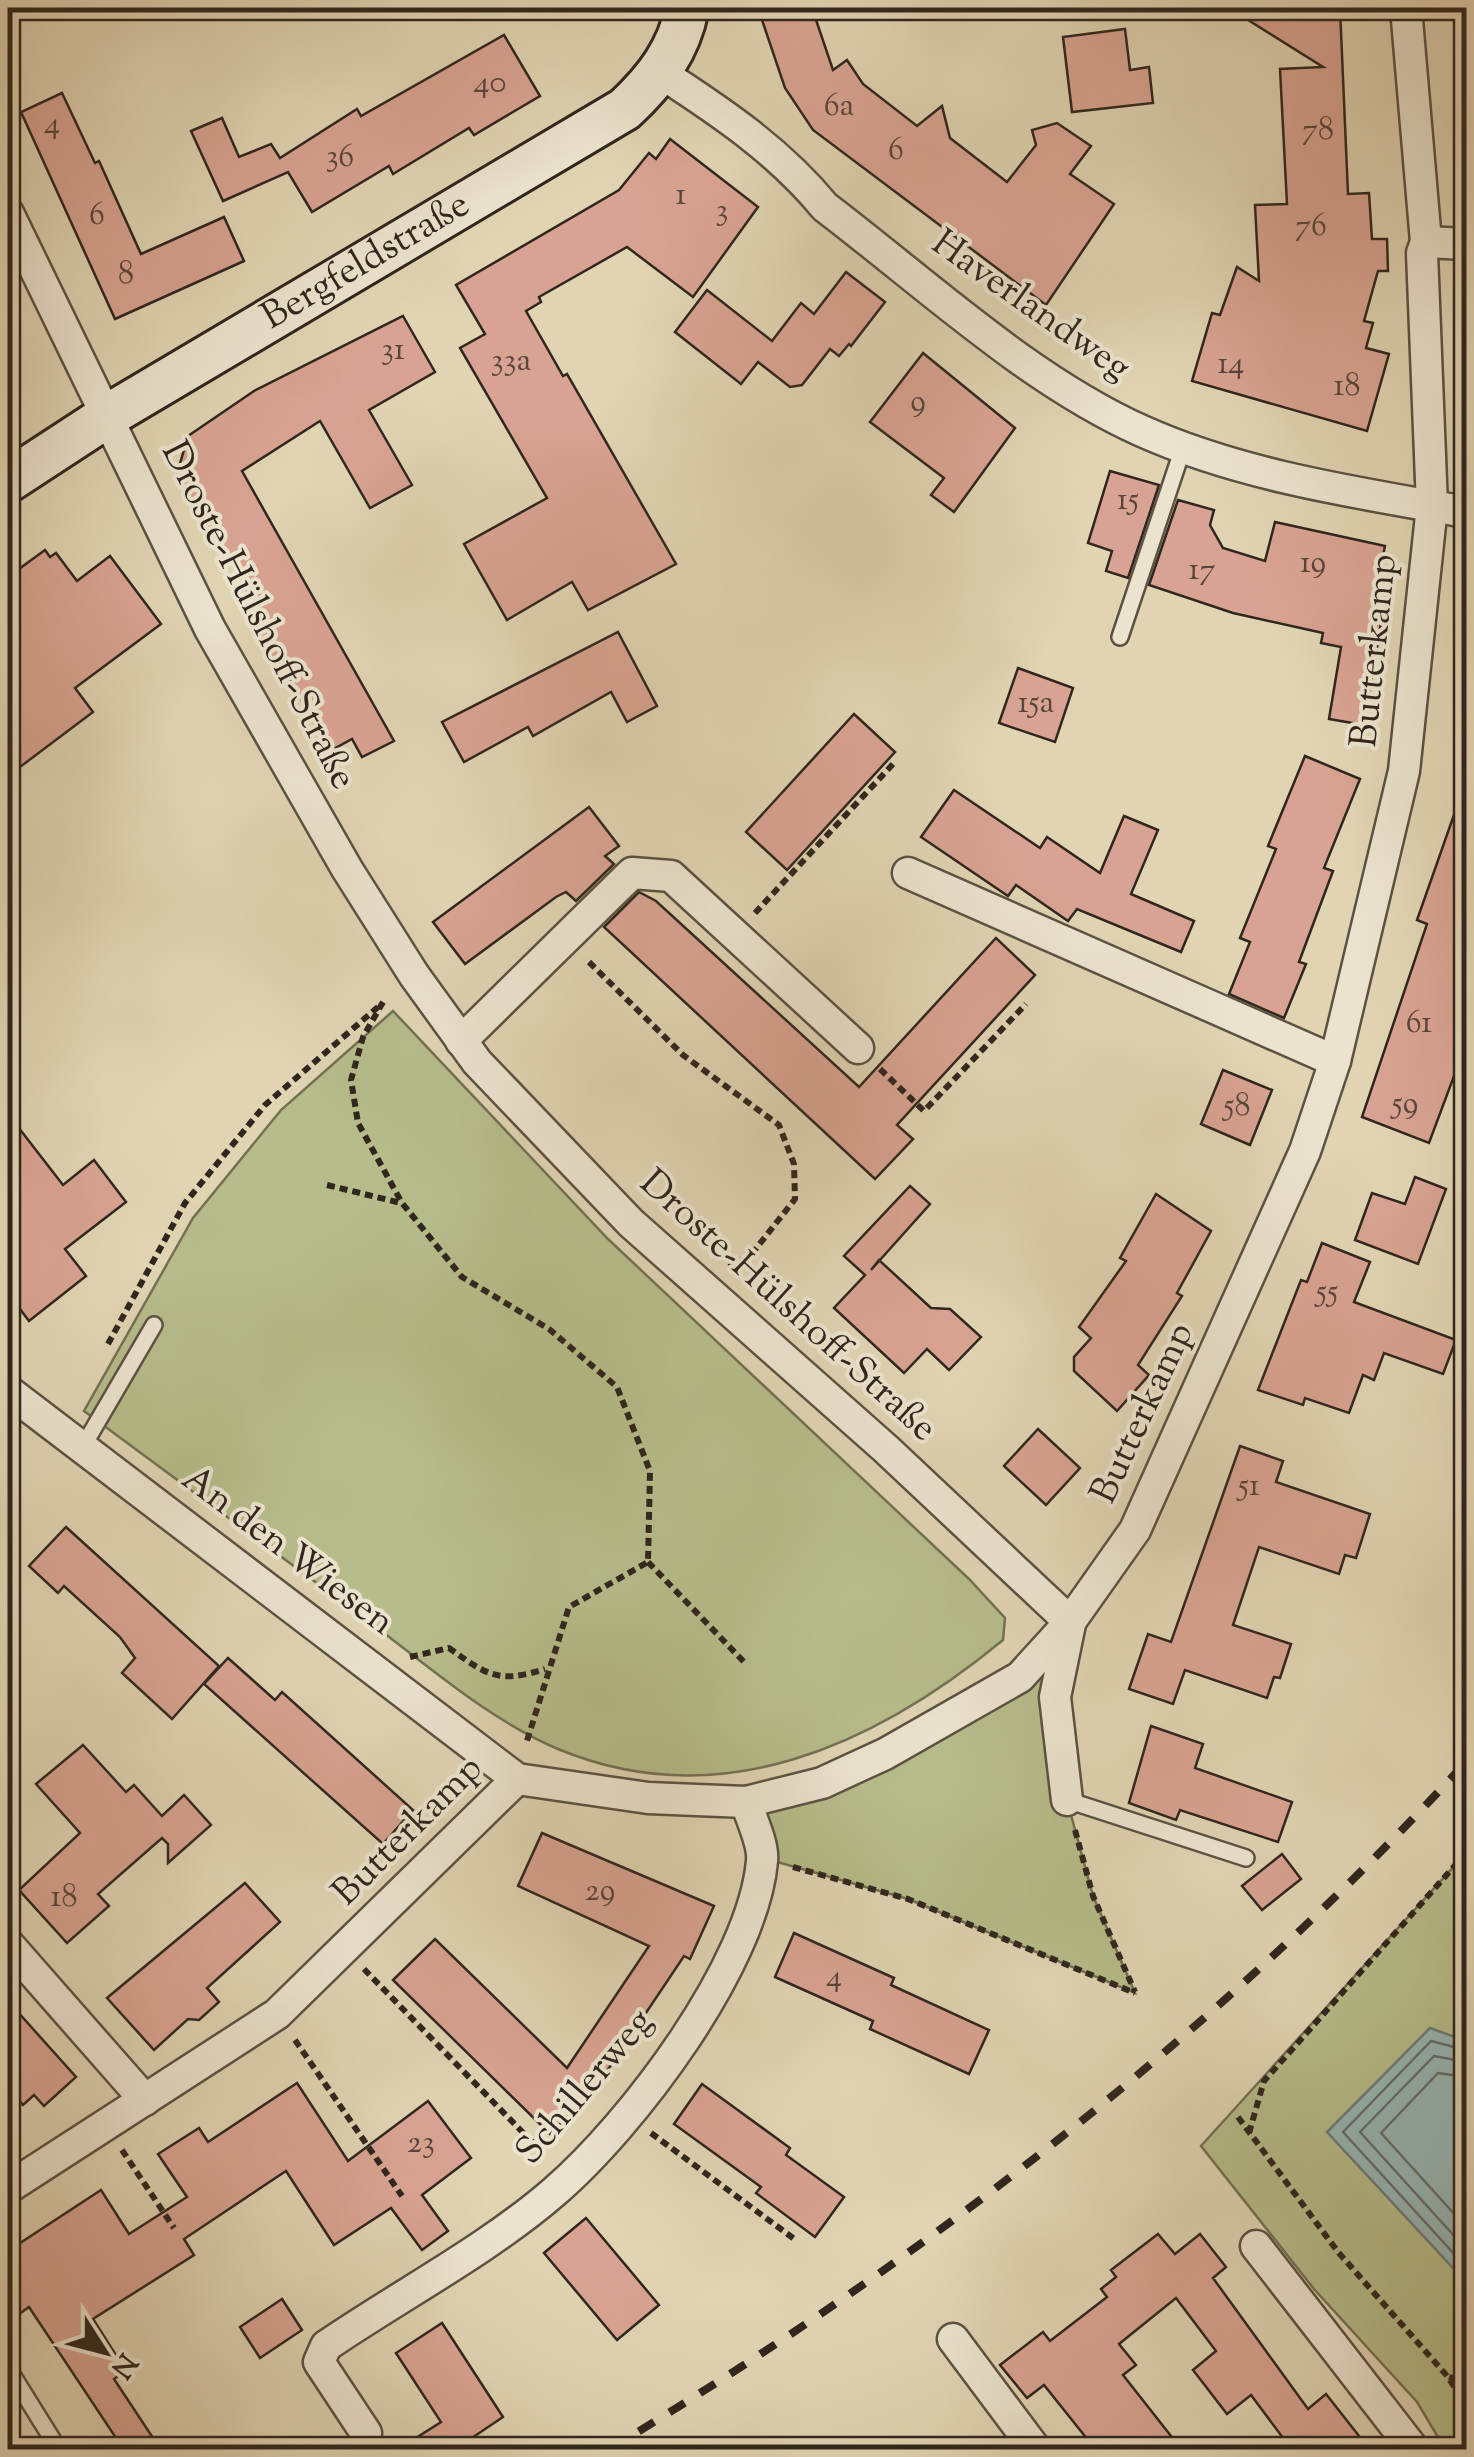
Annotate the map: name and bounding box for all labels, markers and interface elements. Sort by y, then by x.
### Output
house number: 40 [474,61,506,107]
house number: 6a [824,84,855,130]
house number: 4 [44,102,60,148]
house number: 78 [1302,108,1334,154]
house number: 6 [888,128,904,174]
house number: 36 [326,135,354,181]
house number: 1 [676,173,687,219]
street label: Bergfeldstraße [252,180,481,345]
house number: 3 [716,189,728,235]
house number: 6 [89,193,105,239]
house number: 76 [1295,204,1327,250]
street label: Haverlandweg [919,218,1141,396]
house number: 8 [118,252,134,298]
house number: 31 [381,328,405,374]
house number: 33a [491,339,532,385]
house number: 14 [1217,342,1245,388]
house number: 18 [1334,364,1360,410]
house number: 9 [910,380,926,426]
street label: Droste-Hülshoff-Straße [146,433,368,799]
house number: 15 [1117,478,1139,524]
house number: 19 [1300,541,1326,587]
house number: 17 [1189,548,1215,594]
street label: Butterkamp [1339,552,1413,750]
house number: 15a [1018,681,1055,727]
house number: 61 [1406,1001,1432,1047]
house number: 59 [1390,1082,1418,1128]
house number: 58 [1222,1084,1250,1130]
street label: Droste-Hülshoff-Straße [626,1158,948,1456]
house number: 55 [1314,1270,1338,1316]
street label: Butterkamp [1079,1315,1209,1513]
street label: An den Wiesen [169,1454,405,1650]
house number: 51 [1236,1464,1260,1510]
street label: Butterkamp [321,1744,497,1920]
house number: 29 [585,1869,615,1915]
house number: 18 [51,1875,77,1921]
house number: 4 [826,1955,842,2001]
street label: Schillerweg [505,1998,667,2178]
house number: 23 [407,2121,435,2167]
north arrow [55,2302,155,2402]
text: N [100,2344,146,2386]

